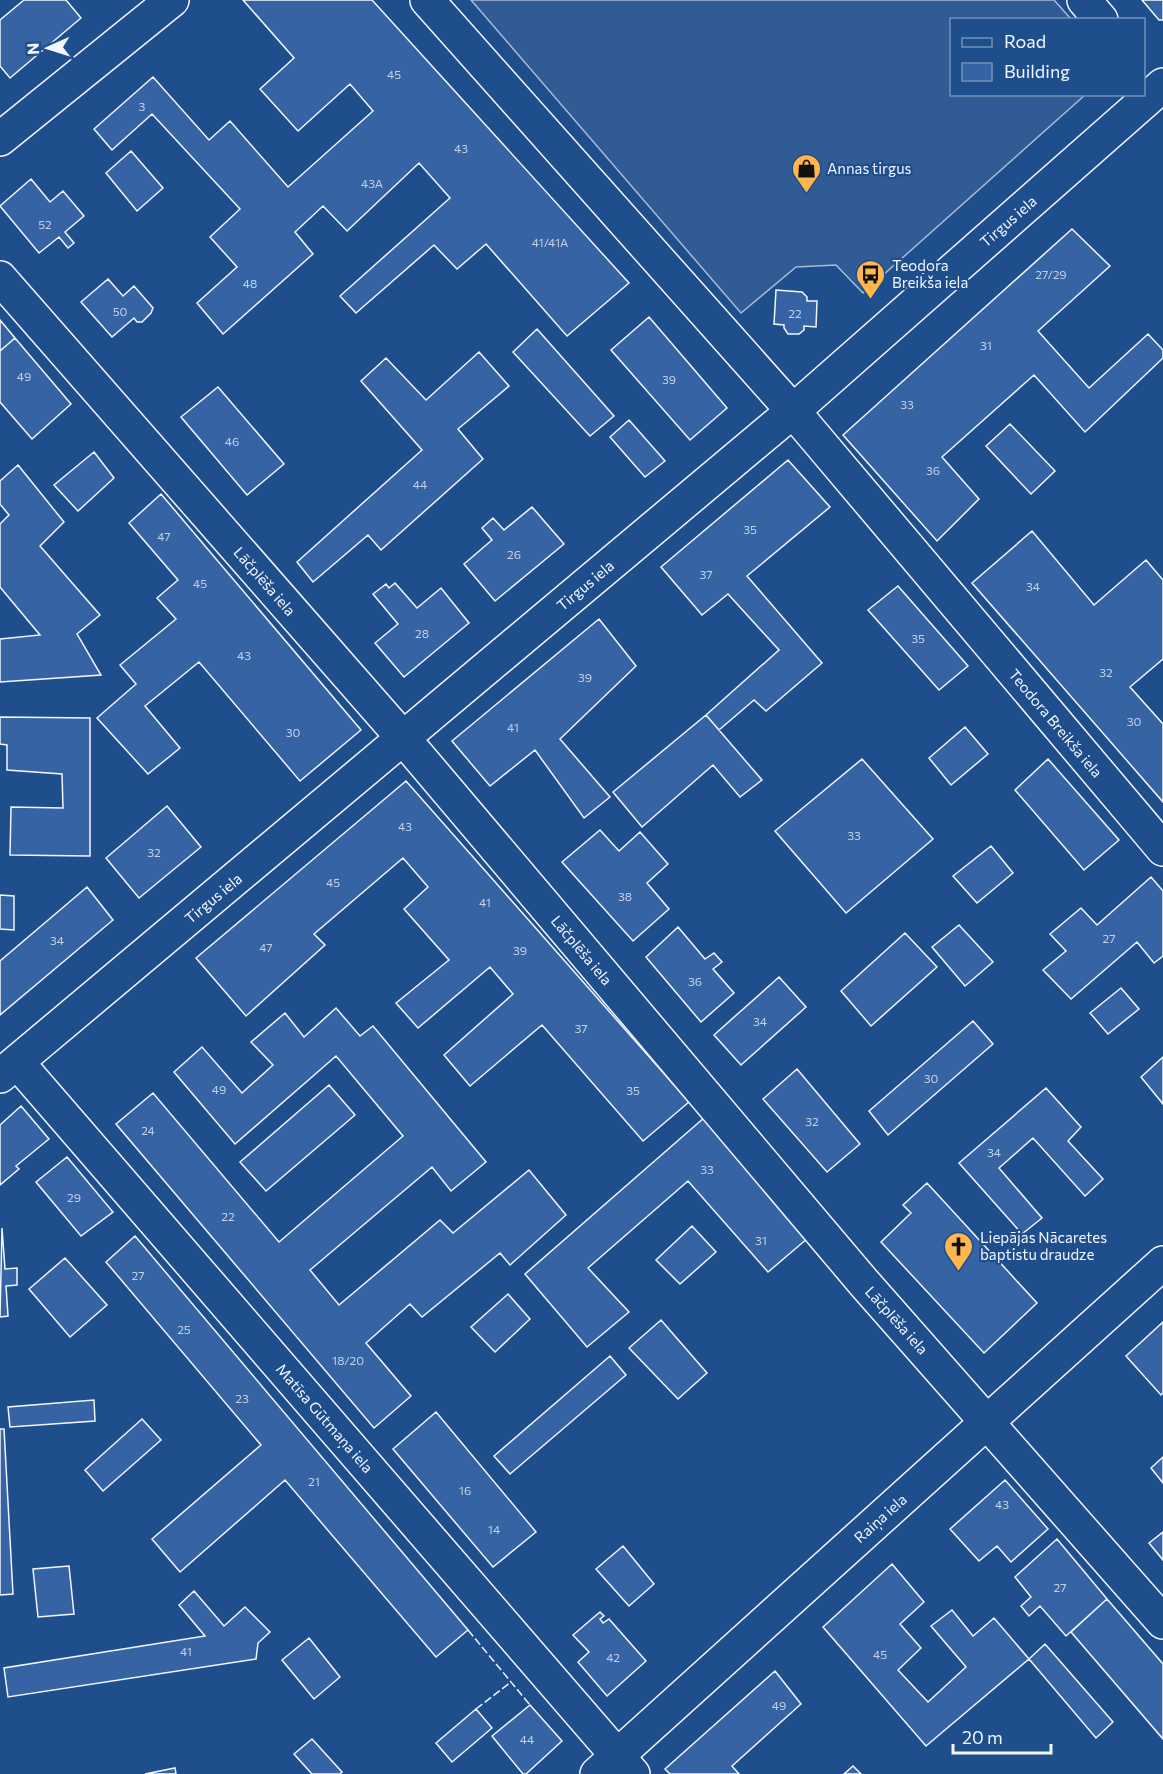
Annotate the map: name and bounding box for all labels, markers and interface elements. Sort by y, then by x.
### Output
north arrow [18,18,78,78]
legend [950,18,1145,96]
text: Road [1004,30,1046,52]
text: N [23,42,42,55]
text: Building [1004,60,1070,82]
house number: 45 [387,67,401,81]
house number: 3 [139,99,146,113]
house number: 43 [454,141,468,155]
shop icon: Annas tirgus [790,152,822,194]
place label: Annas tirgus [827,159,912,177]
house number: 43A [361,176,383,190]
street label: Tirgus iela [976,192,1040,250]
house number: 52 [38,217,52,231]
house number: 41/41A [532,235,568,249]
place label: Teodora Breikša iela [892,256,968,291]
bus stop icon: Teodora Breikša iela [855,258,887,300]
house number: 27/29 [1035,267,1067,281]
house number: 48 [243,276,257,290]
house number: 50 [113,304,128,318]
house number: 22 [788,306,802,320]
house number: 31 [980,338,992,352]
house number: 49 [17,369,31,383]
house number: 39 [662,372,676,386]
house number: 33 [900,397,914,411]
house number: 46 [225,434,239,448]
house number: 36 [926,463,940,477]
house number: 44 [413,477,427,491]
house number: 35 [743,522,757,536]
house number: 47 [157,529,171,543]
street label: Lāčplēša iela [230,543,300,619]
house number: 26 [507,547,521,561]
street label: Tirgus iela [553,556,617,614]
house number: 37 [699,567,713,581]
house number: 45 [193,576,207,590]
house number: 34 [1026,579,1040,593]
house number: 28 [415,626,429,640]
house number: 35 [911,631,925,645]
house number: 43 [237,648,251,662]
street label: Teodora Breikša iela [1005,665,1107,781]
house number: 32 [1099,665,1113,679]
house number: 39 [578,670,592,684]
house number: 30 [1127,714,1142,728]
house number: 41 [507,720,519,734]
house number: 30 [286,725,301,739]
house number: 43 [398,819,412,833]
house number: 33 [847,828,861,842]
house number: 32 [147,845,161,859]
street label: Tirgus iela [181,869,245,927]
house number: 45 [326,875,340,889]
house number: 38 [618,889,632,903]
house number: 41 [479,895,491,909]
street label: Lāčplēša iela [548,912,616,988]
house number: 27 [1103,931,1115,945]
house number: 34 [50,933,64,947]
house number: 47 [259,940,273,954]
house number: 39 [513,943,527,957]
house number: 36 [688,974,702,988]
house number: 34 [753,1014,767,1028]
house number: 37 [574,1021,588,1035]
house number: 30 [924,1071,939,1085]
house number: 49 [212,1082,226,1096]
house number: 35 [626,1083,640,1097]
house number: 32 [805,1114,819,1128]
house number: 24 [141,1123,155,1137]
house number: 34 [987,1145,1001,1159]
house number: 33 [700,1162,714,1176]
house number: 29 [67,1190,81,1204]
house number: 22 [221,1209,235,1223]
place label: Liepājas Nācaretes baptistu draudze [980,1228,1107,1263]
church icon: Liepājas Nācaretes baptistu draudze [943,1230,975,1272]
house number: 31 [755,1233,767,1247]
house number: 27 [132,1268,144,1282]
street label: Lāčplēša iela [862,1282,932,1358]
house number: 25 [177,1322,191,1336]
house number: 18/20 [332,1353,364,1367]
street label: Matīsa Gūtmaņa iela [271,1360,377,1478]
house number: 23 [235,1391,249,1405]
house number: 21 [308,1474,320,1488]
house number: 16 [459,1483,471,1497]
street label: Raiņa iela [850,1490,911,1548]
house number: 43 [995,1497,1009,1511]
house number: 14 [488,1522,500,1536]
house number: 27 [1054,1580,1066,1594]
house number: 41 [180,1644,192,1658]
house number: 45 [873,1647,887,1661]
house number: 42 [606,1650,620,1664]
house number: 49 [772,1698,786,1712]
scale bar [953,1717,1050,1755]
text: 20 m [962,1726,1003,1748]
house number: 44 [520,1732,534,1746]

